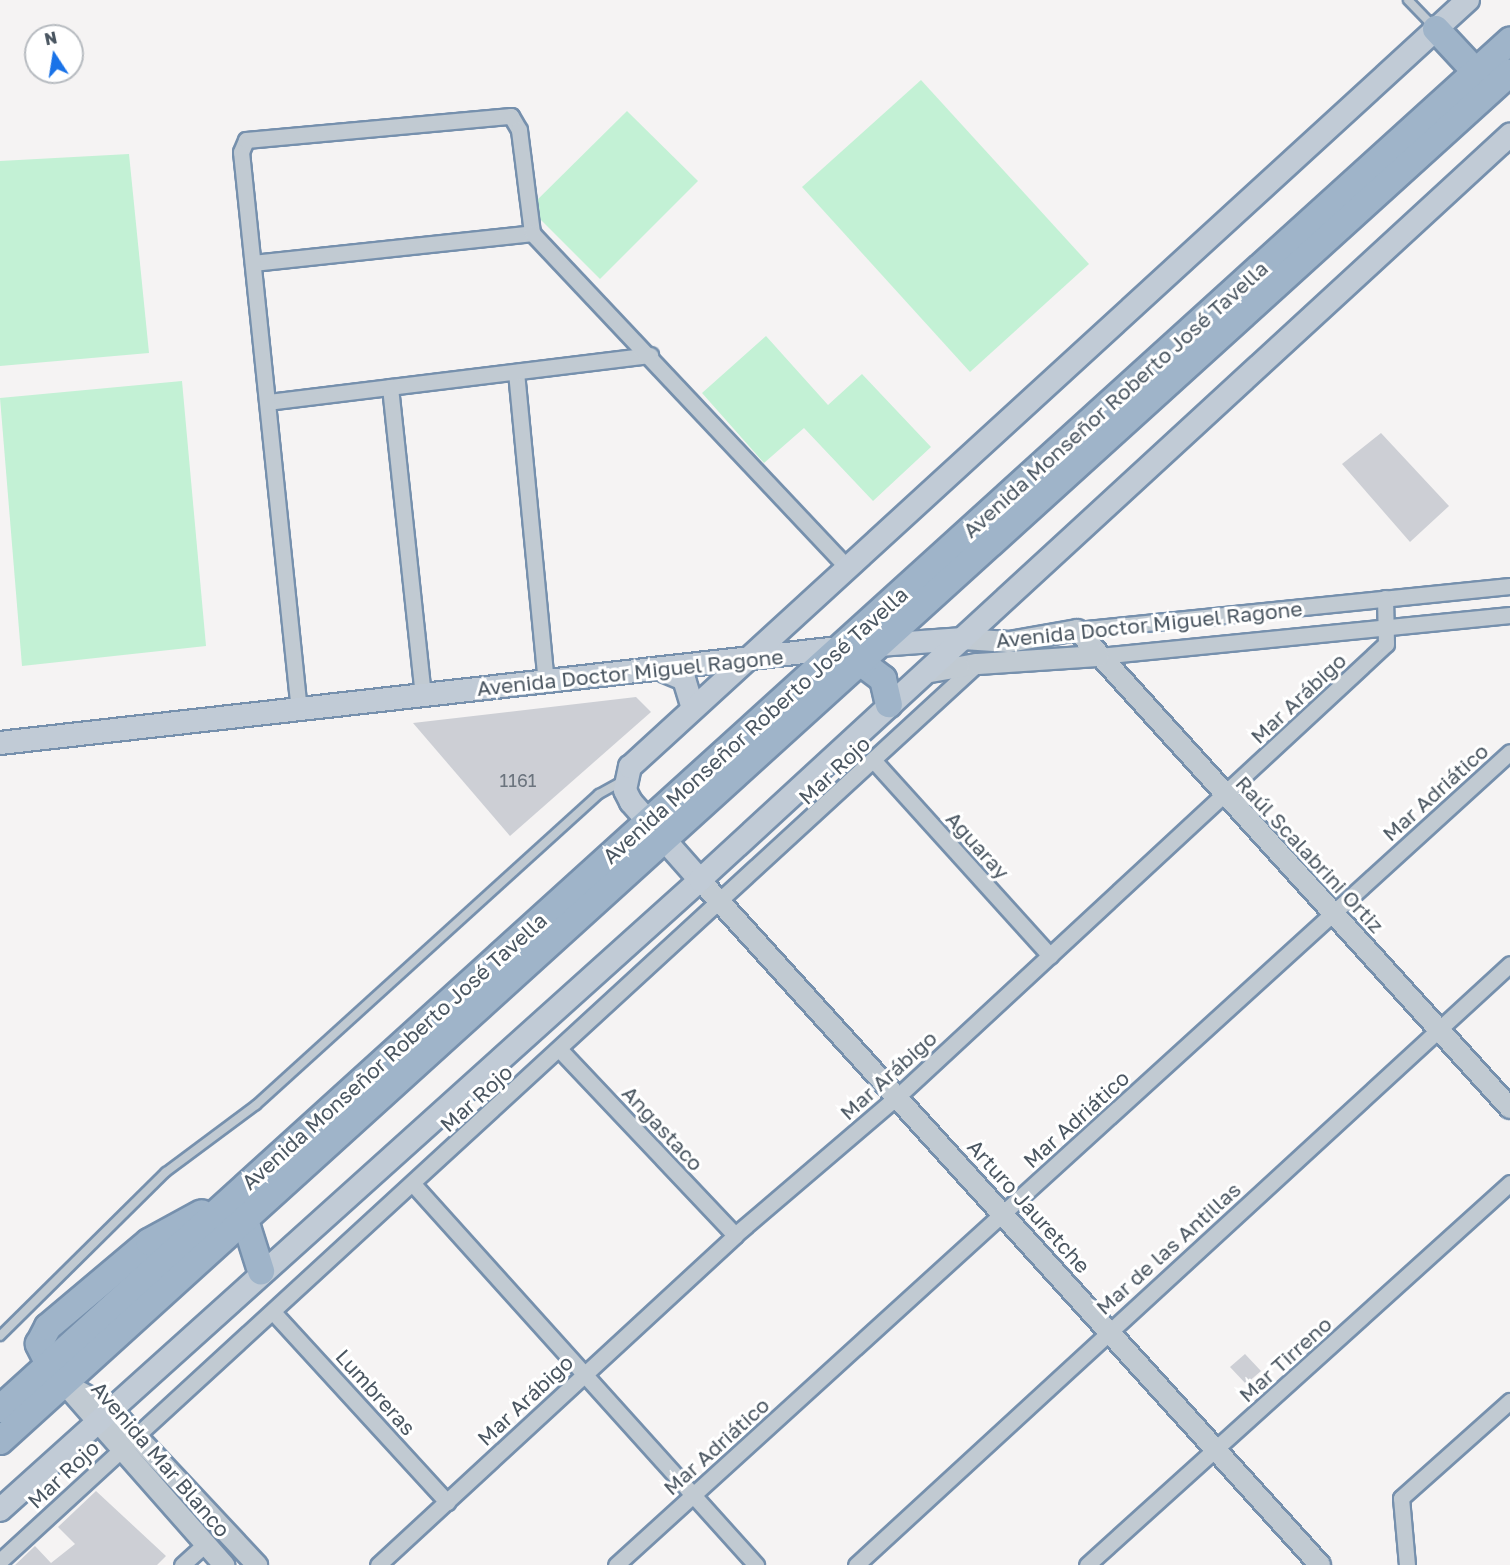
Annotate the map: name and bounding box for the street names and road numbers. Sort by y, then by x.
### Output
street label: Avenida Monseñor Roberto José Tavella [957,255,1273,543]
street label: Avenida Monseñor Roberto José Tavella [597,581,913,869]
street label: Avenida Doctor Miguel Ragone [994,595,1304,653]
street label: Avenida Doctor Miguel Ragone [475,643,785,701]
street label: Mar Arábigo [1245,647,1351,749]
street label: Mar Rojo [793,731,875,809]
street label: Mar Adriático [1377,738,1493,846]
street label: Raúl Scalabrini Ortiz [1231,770,1389,938]
street label: Aguaray [941,806,1015,884]
street label: Avenida Monseñor Roberto José Tavella [236,907,552,1195]
street label: Mar Arábigo [834,1025,942,1125]
street label: Mar Rojo [435,1059,517,1137]
street label: Mar Adriático [1018,1065,1134,1173]
street label: Angastaco [617,1080,709,1176]
street label: Arturo Jauretche [962,1134,1096,1278]
street label: Mar de las Antillas [1090,1176,1246,1320]
street label: Mar Tirreno [1234,1311,1336,1407]
street label: Lumbreras [331,1344,421,1440]
street label: Mar Arábigo [472,1349,578,1451]
street label: Avenida Mar Blanco [87,1376,235,1542]
street label: Mar Adriático [658,1392,774,1500]
street label: Mar Rojo [22,1435,104,1513]

